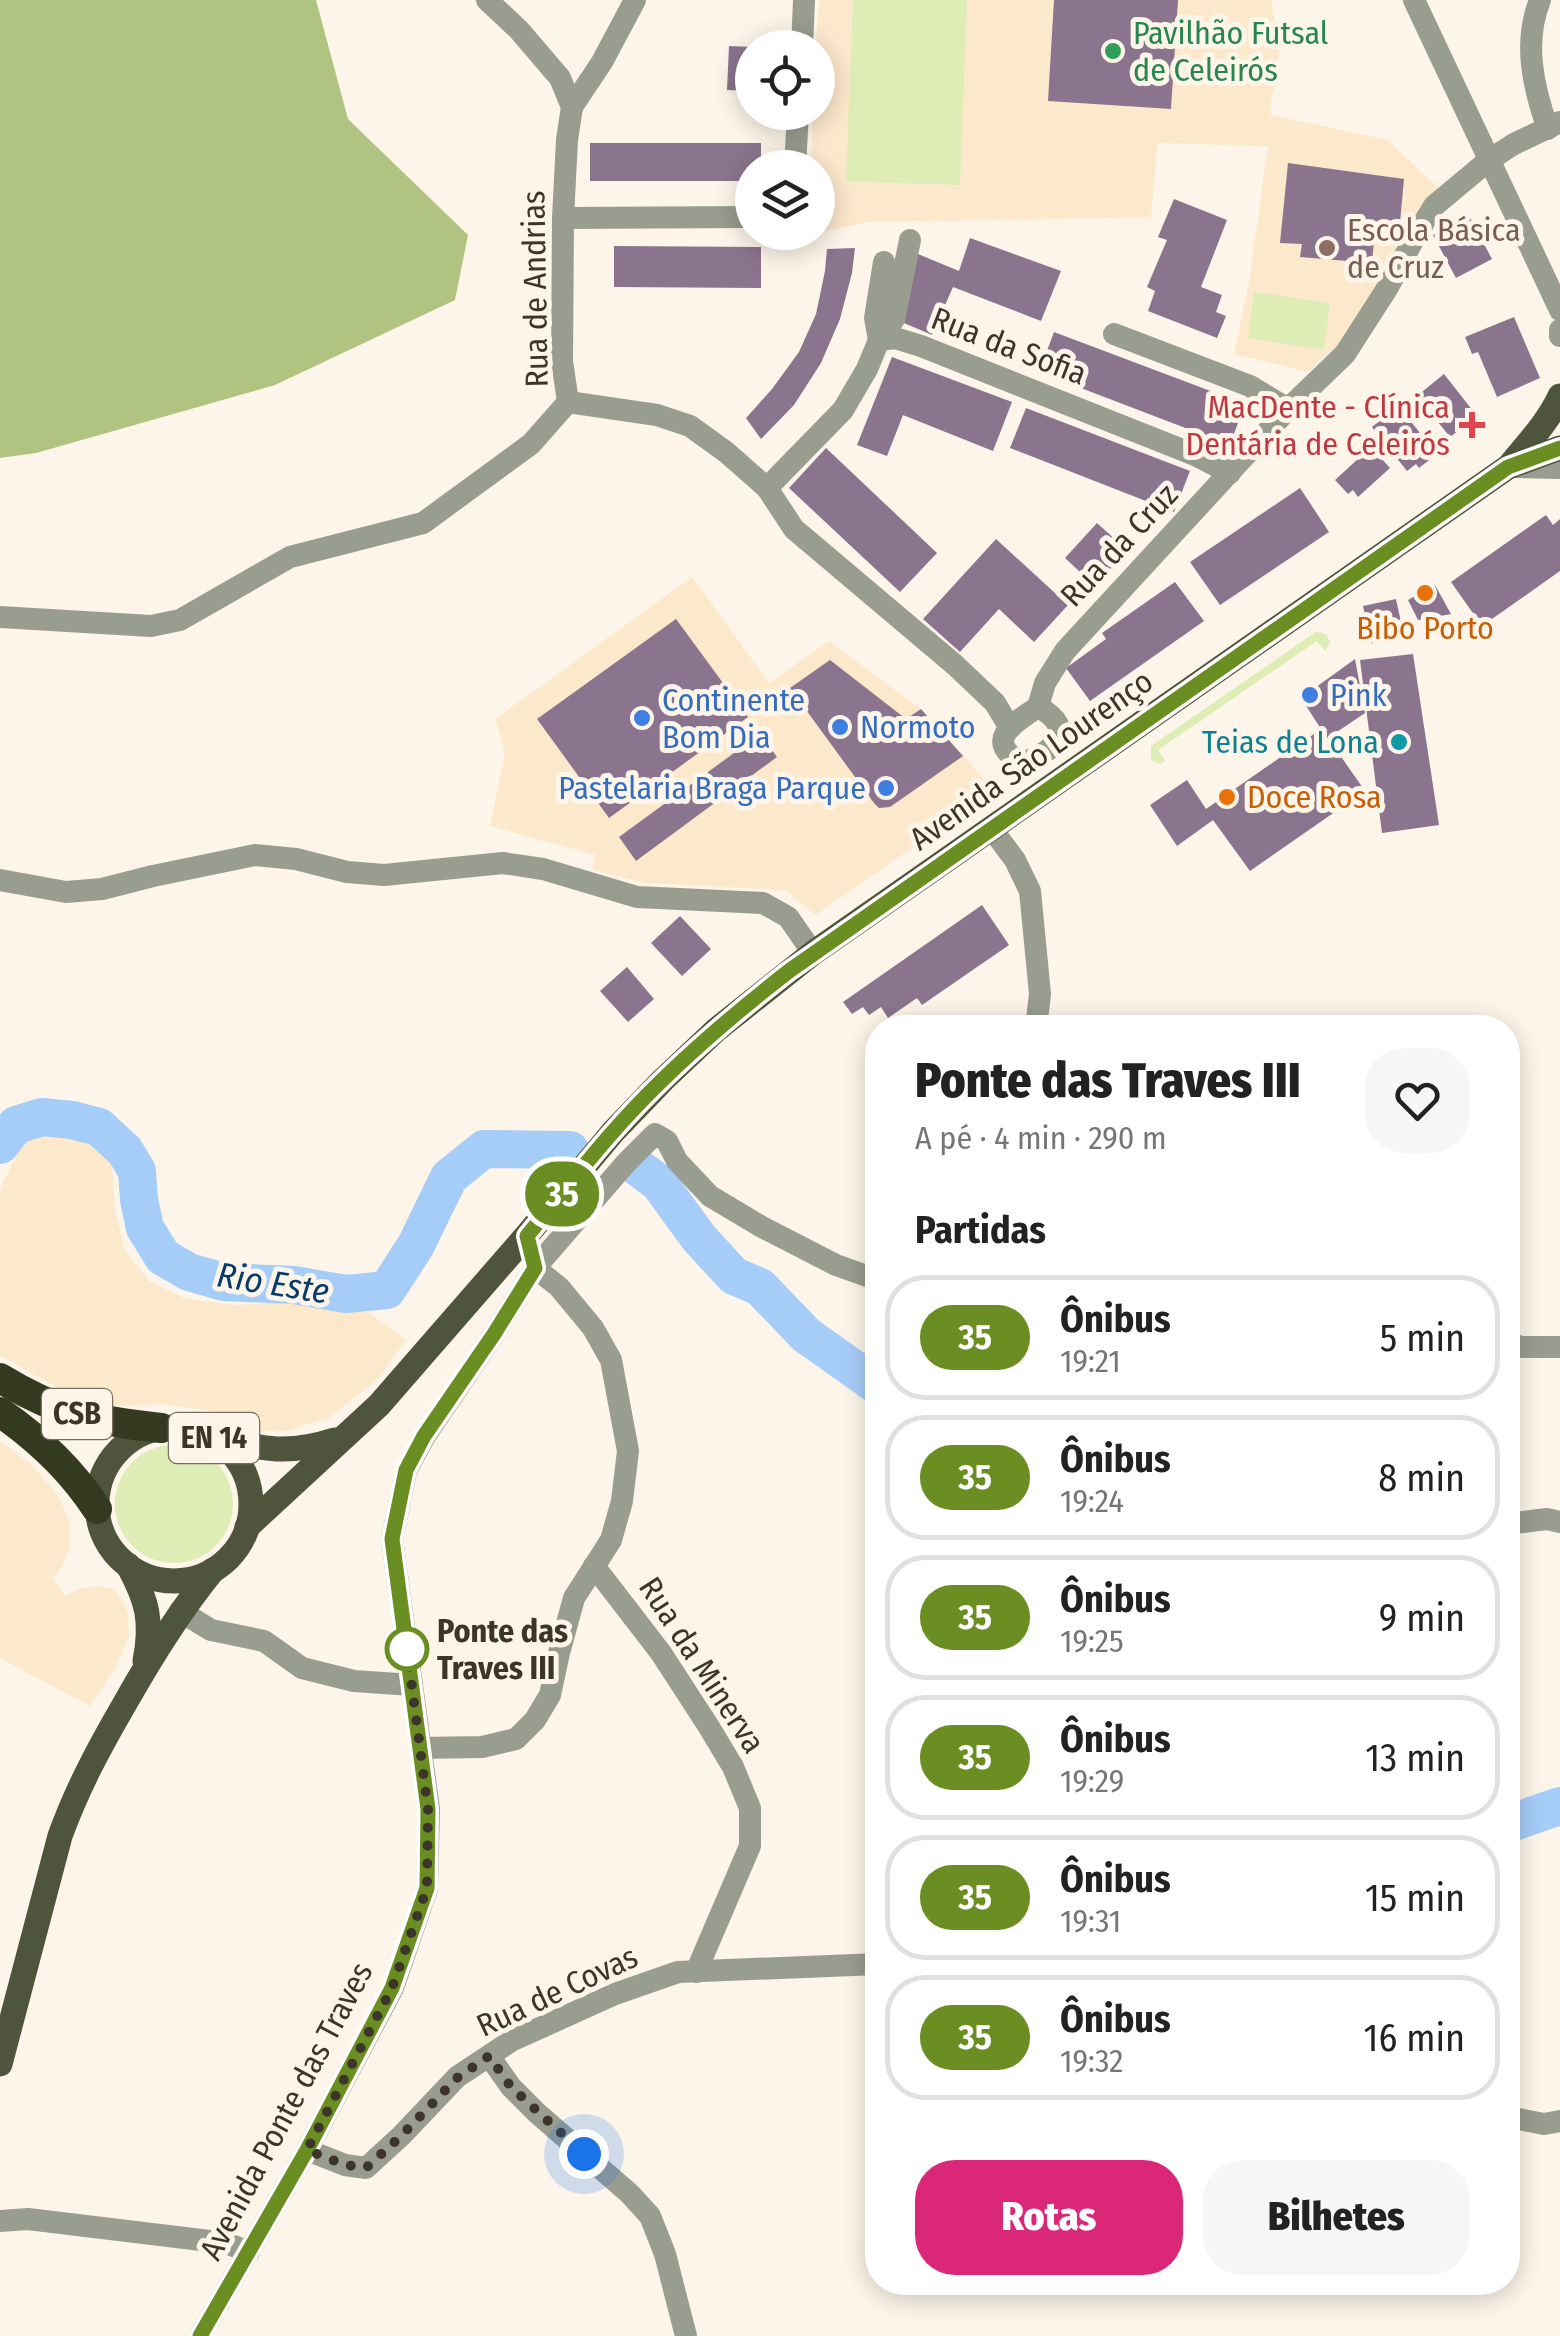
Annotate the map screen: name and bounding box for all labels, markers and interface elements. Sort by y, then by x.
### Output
place label: Pavilhão Futsal de Celeirós [1133,14,1328,89]
map controls [735,30,835,250]
button: locate [735,30,835,130]
marker: Pavilhão Futsal de Celeirós [1102,40,1124,62]
button: layers [735,150,835,250]
street label: Rua de Andrias [514,190,556,388]
place label: Escola Básica de Cruz [1347,211,1521,286]
marker: Escola Básica de Cruz [1316,237,1338,259]
street label: Rua da Sofia [926,299,1092,393]
place label: MacDente - Clínica Dentária de Celeirós [1186,388,1450,463]
marker: MacDente - Clínica Dentária de Celeirós [1459,412,1485,438]
street label: Rua da Cruz [1053,476,1185,614]
marker: Bibo Porto [1414,582,1436,604]
place label: Bibo Porto [1356,609,1494,647]
street label: Avenida São Lourenço [902,662,1160,858]
place label: Pink [1330,676,1387,714]
place label: Continente Bom Dia [662,681,805,756]
marker: Pink [1299,684,1321,706]
marker: Continente Bom Dia [631,707,653,729]
place label: Normoto [860,708,976,746]
marker: Normoto [829,716,851,738]
place label: Teias de Lona [1202,723,1379,761]
marker: Teias de Lona [1388,731,1410,753]
place label: Pastelaria Braga Parque [558,769,866,807]
marker: Pastelaria Braga Parque [875,777,897,799]
place label: Doce Rosa [1247,778,1382,816]
marker: Doce Rosa [1216,786,1238,808]
button: heart [1365,1048,1470,1153]
text: Ponte das Traves III [915,1052,1301,1110]
text: A pé · 4 min · 290 m [915,1119,1167,1157]
line badge: 35 [517,1162,607,1226]
text: 35 [545,1173,579,1215]
text: Partidas [915,1207,1046,1253]
water label: Rio Este [214,1253,332,1313]
text: Ônibus [1060,1296,1171,1342]
text: 5 min [1380,1315,1465,1361]
text: 35 [958,1316,992,1358]
text: 19:21 [1060,1342,1121,1380]
road number: CSB [42,1389,112,1439]
road number: EN 14 [169,1413,259,1463]
text: Ônibus [1060,1436,1171,1482]
text: 8 min [1378,1455,1465,1501]
text: 35 [958,1456,992,1498]
text: 19:24 [1060,1482,1124,1520]
street label: Rua da Minerva [631,1570,773,1760]
text: Ônibus [1060,1576,1171,1622]
text: 9 min [1379,1595,1465,1641]
text: 35 [958,1596,992,1638]
place label: Ponte das Traves III [437,1612,568,1687]
text: 19:25 [1060,1622,1124,1660]
marker: Ponte das Traves III [386,1628,428,1670]
text: Ônibus [1060,1716,1171,1762]
text: 13 min [1365,1735,1465,1781]
text: 35 [958,1736,992,1778]
text: 19:29 [1060,1762,1124,1800]
text: Ônibus [1060,1856,1171,1902]
text: 15 min [1365,1875,1465,1921]
text: 35 [958,1876,992,1918]
text: 19:31 [1060,1902,1121,1940]
street label: Rua de Covas [471,1937,643,2045]
street label: Avenida Ponte das Traves [191,1956,381,2266]
text: Ônibus [1060,1996,1171,2042]
text: 16 min [1364,2015,1465,2061]
text: 35 [958,2016,992,2058]
text: 19:32 [1060,2042,1123,2080]
your location [559,2129,609,2179]
button: Rotas [915,2160,1183,2275]
button: Bilhetes [1203,2160,1470,2275]

